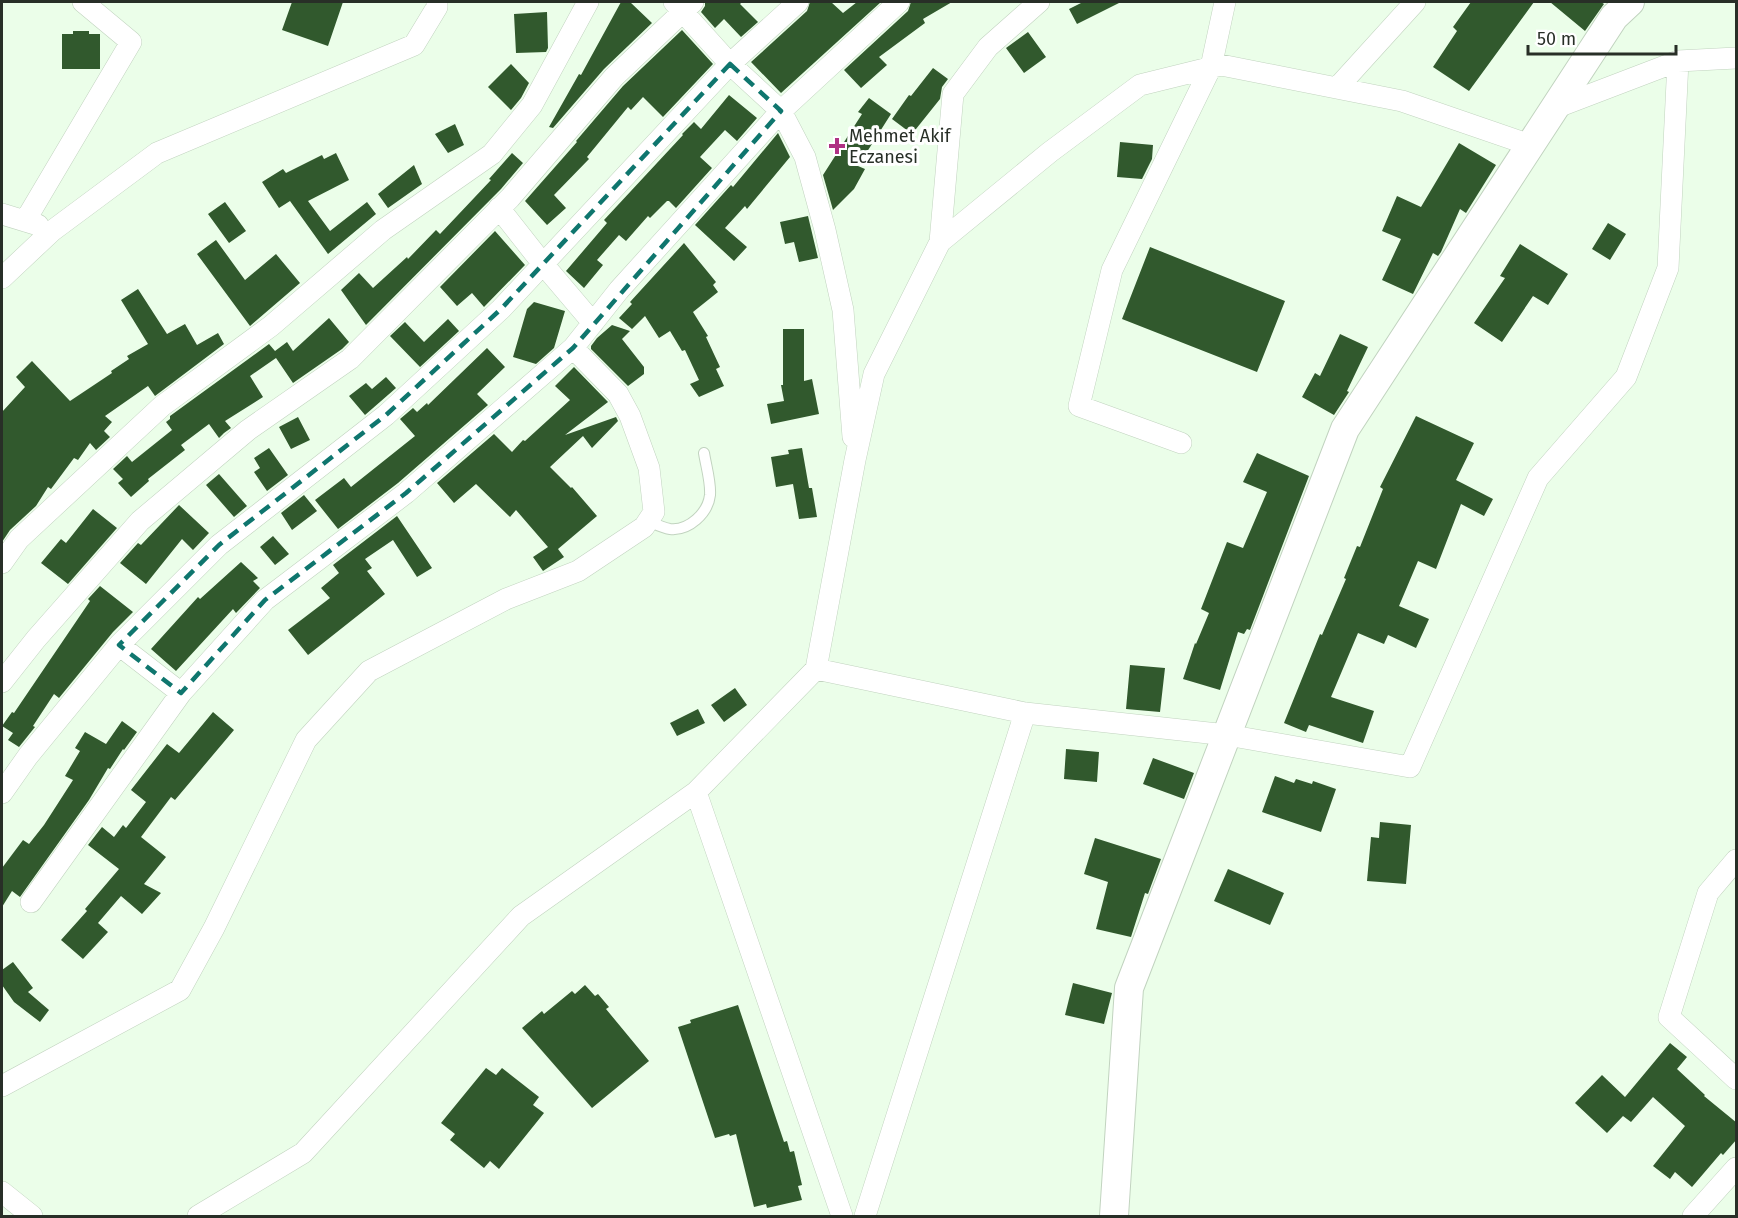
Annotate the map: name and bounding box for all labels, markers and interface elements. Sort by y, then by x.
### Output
scale bar [1528,18,1676,56]
text: 50 m [1537,28,1576,50]
place label: Mehmet Akif Eczanesi [849,125,952,168]
marker: Mehmet Akif Eczanesi [830,139,844,153]

